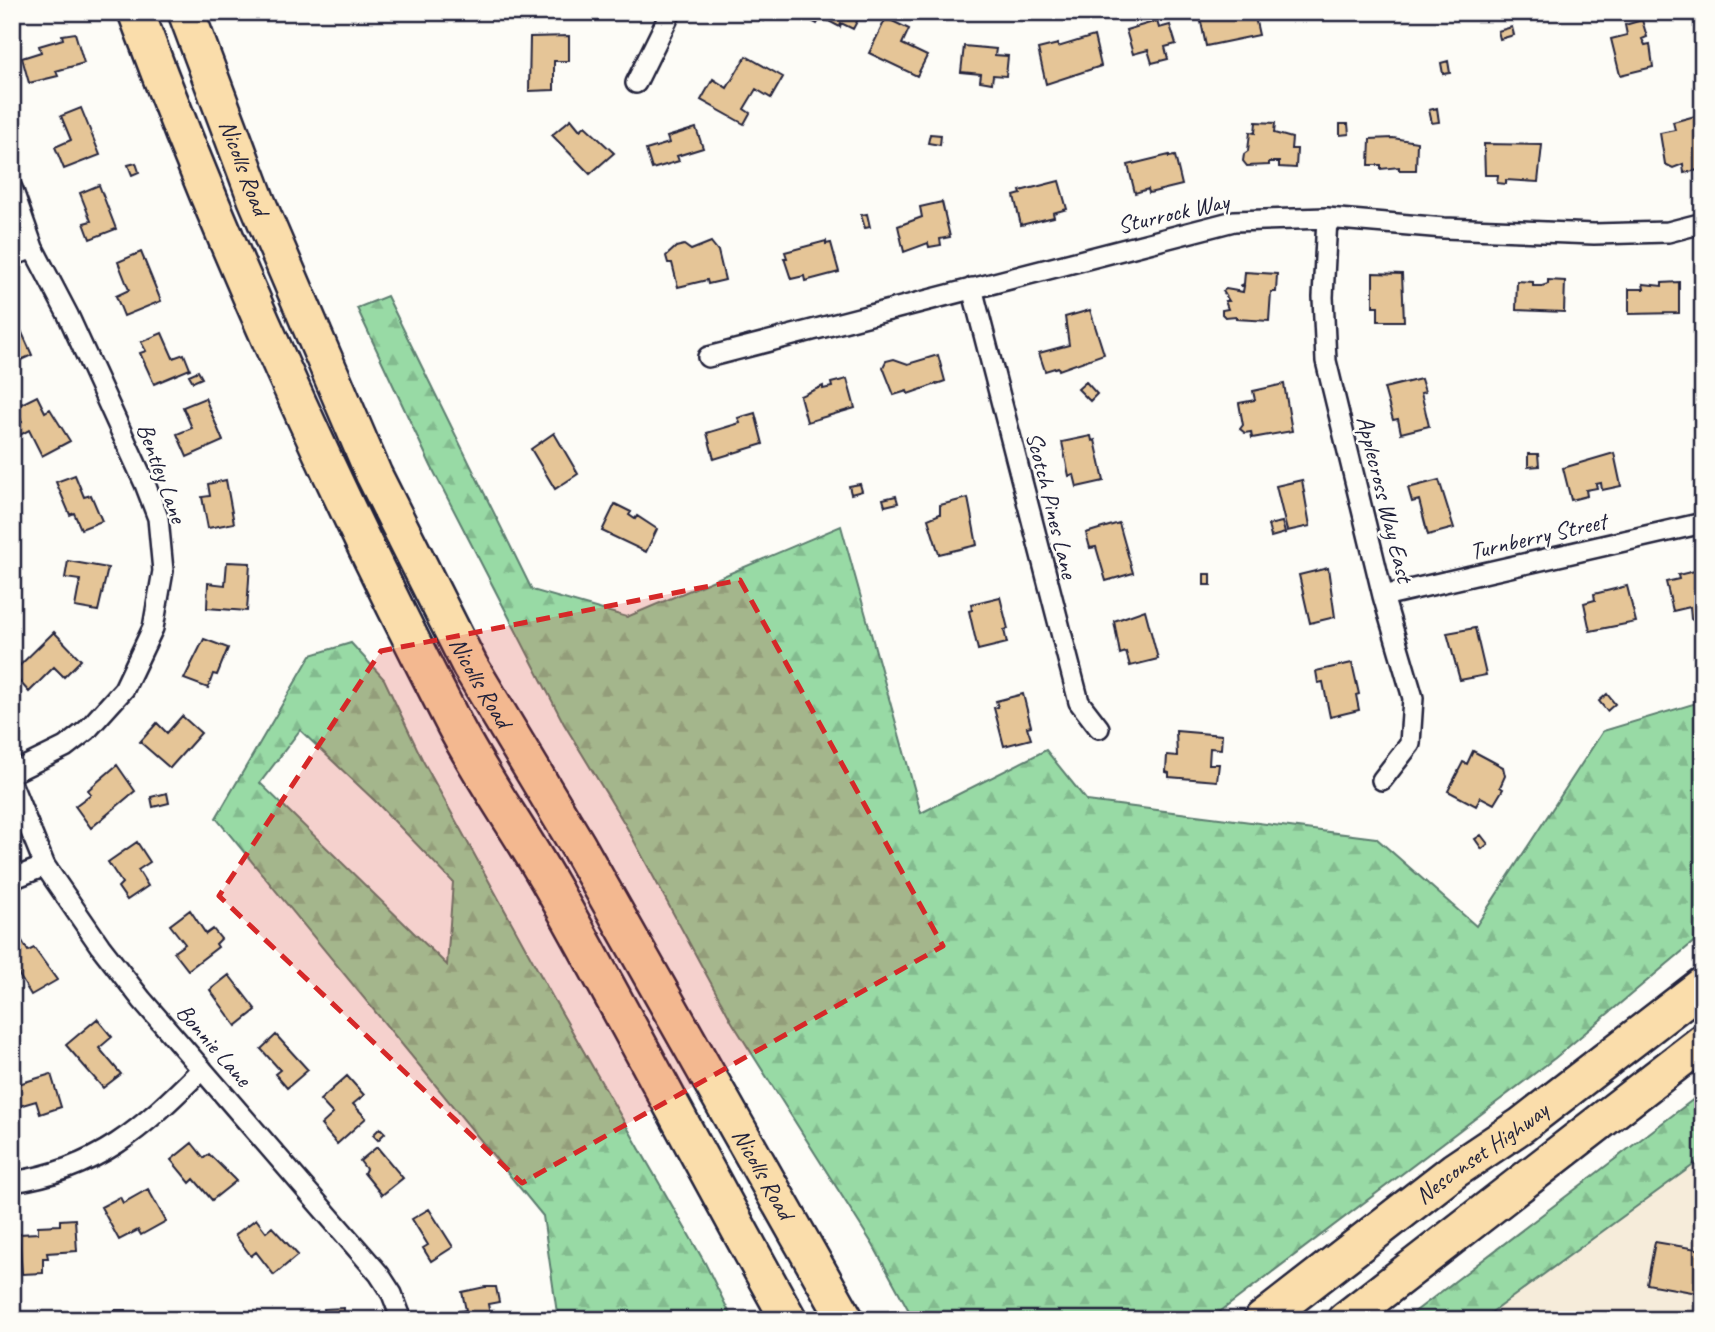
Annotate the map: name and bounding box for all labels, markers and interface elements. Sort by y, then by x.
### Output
street label: Nicolls Road [213,116,278,223]
street label: Sturrock Way [1115,185,1233,240]
street label: Applecross Way East [1350,413,1421,587]
street label: Bentley Lane [130,419,195,529]
street label: Scotch Pines Lane [1019,429,1085,583]
street label: Turnberry Street [1467,505,1612,566]
street label: Nicolls Road [443,632,520,736]
street label: Bonnie Lane [170,997,260,1094]
street label: Nesconset Highway [1409,1094,1556,1210]
street label: Nicolls Road [726,1123,803,1228]

